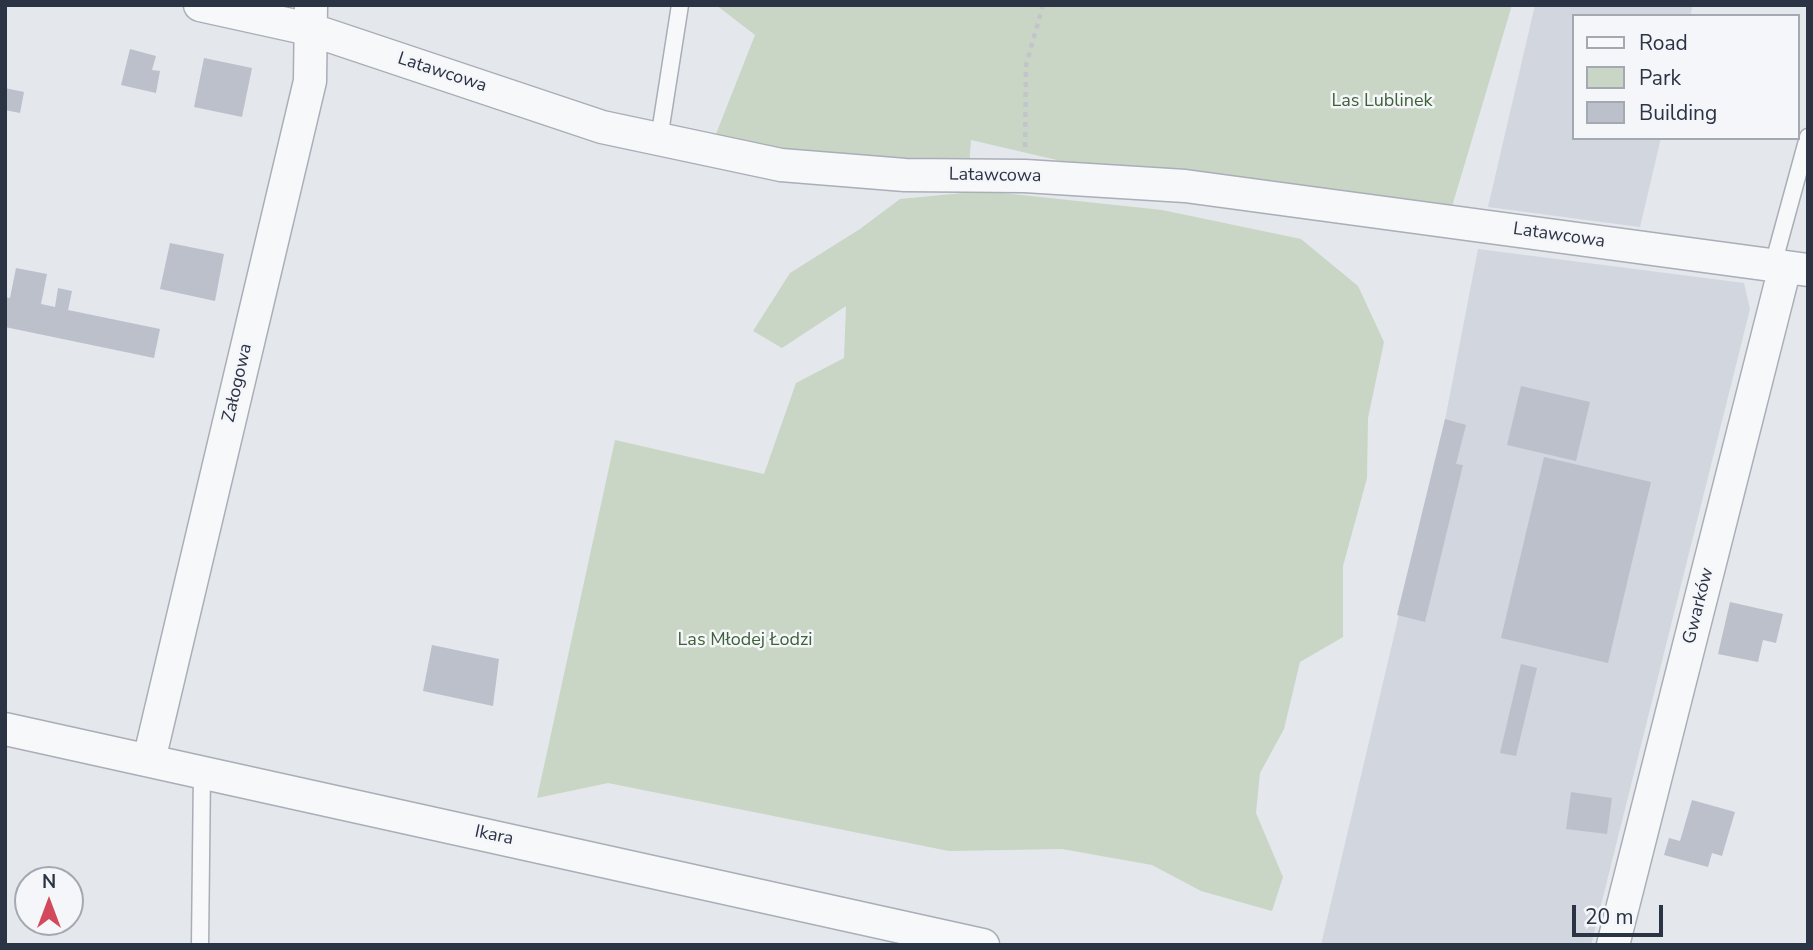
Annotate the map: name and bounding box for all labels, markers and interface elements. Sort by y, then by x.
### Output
legend [1572,14,1799,140]
text: Road [1639,29,1688,57]
street label: Latawcowa [395,48,489,98]
text: Park [1639,64,1681,92]
park label: Las Lublinek [1331,91,1433,113]
text: Building [1639,99,1717,127]
street label: Latawcowa [949,164,1041,188]
street label: Latawcowa [1512,219,1606,253]
street label: Załogowa [218,342,258,424]
street label: Gwarków [1679,566,1719,646]
park label: Las Młodej Łodzi [678,630,812,652]
street label: Ikara [473,821,515,851]
north arrow [14,866,84,936]
text: N [42,869,56,895]
scale bar [1575,890,1666,934]
text: 20 m [1585,903,1634,931]

